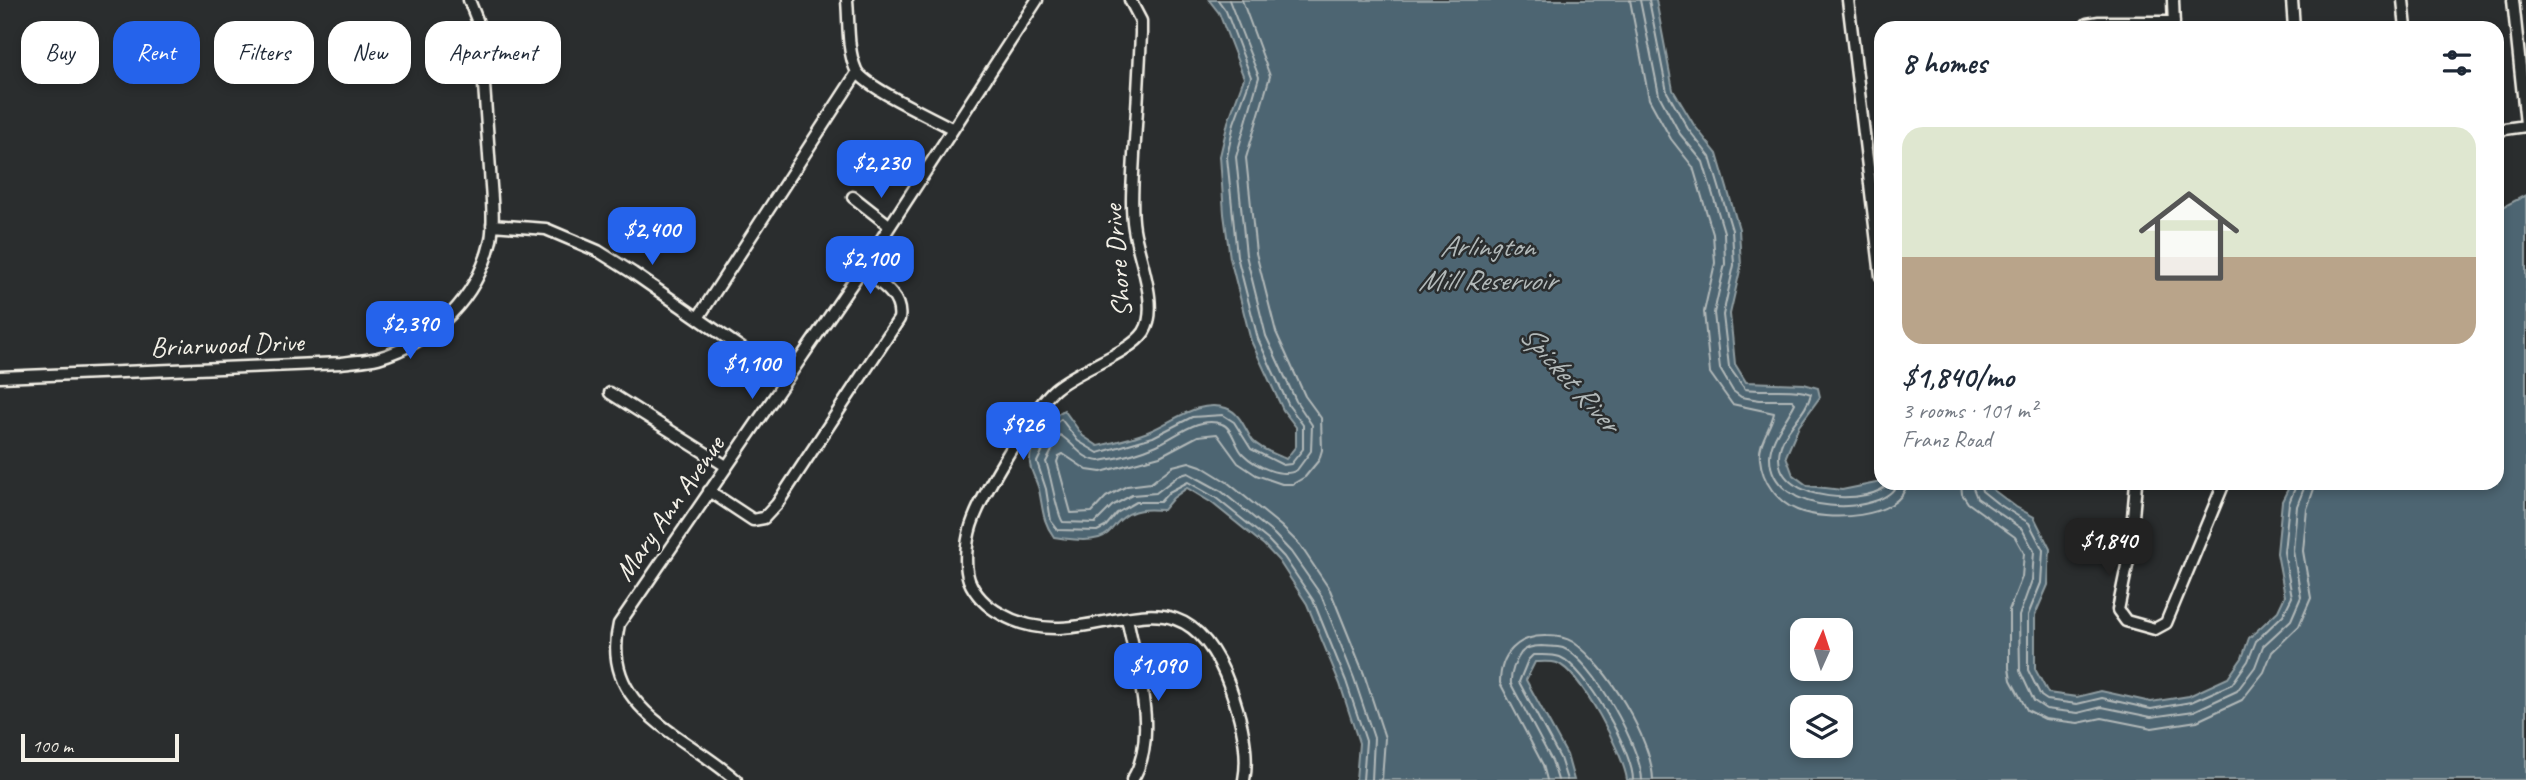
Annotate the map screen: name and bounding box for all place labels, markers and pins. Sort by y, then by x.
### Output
pin: $2,230 [824,140,938,200]
pin: $2,400 [595,208,709,267]
pin: $2,100 [813,236,927,296]
pin: $2,390 [353,302,467,361]
pin: $1,100 [695,342,809,401]
pin: $926 [982,402,1064,462]
pin: $1,840 [2052,518,2166,578]
pin: $1,090 [1101,644,1215,703]

